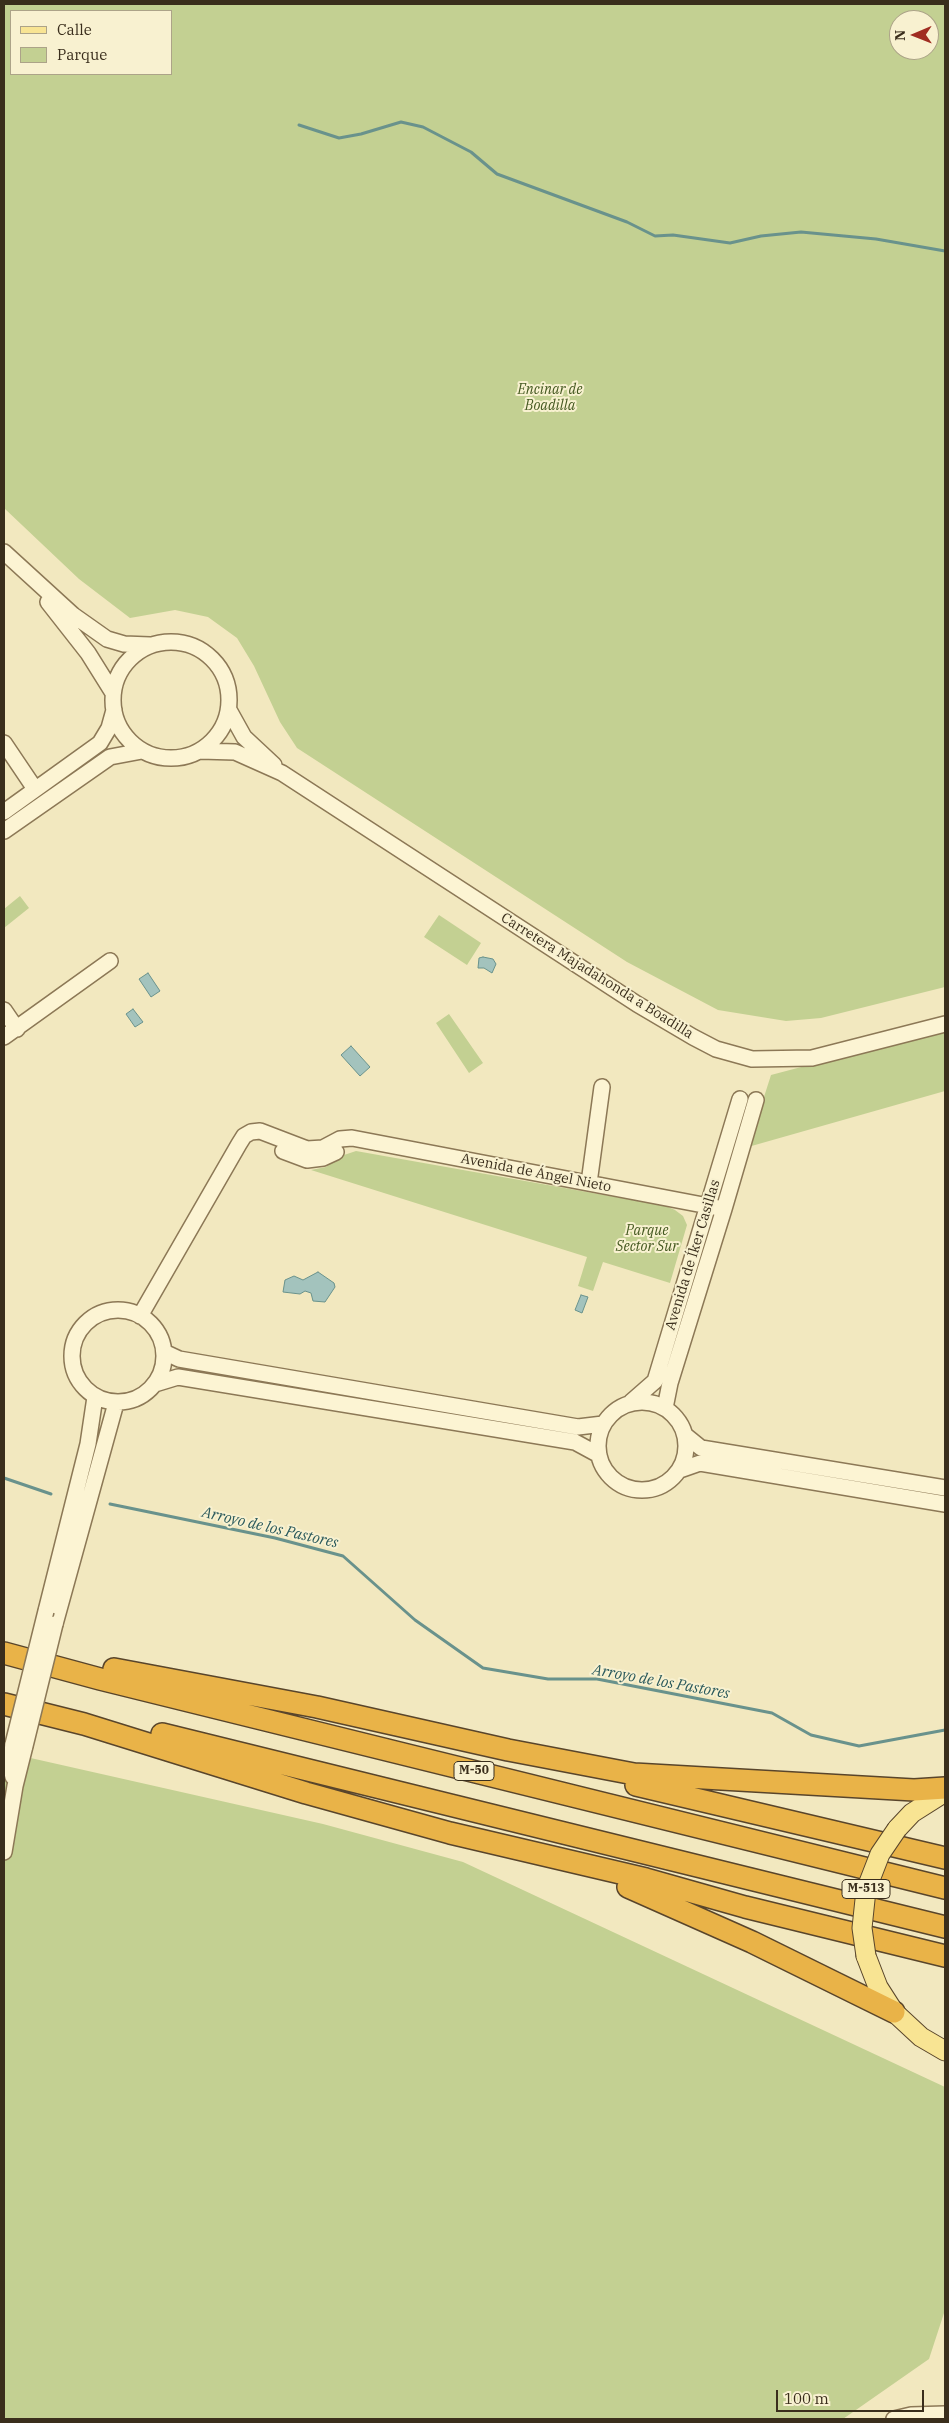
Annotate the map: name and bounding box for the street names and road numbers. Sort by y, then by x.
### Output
street label: Carretera Majadahonda a Boadilla [498,910,696,1042]
street label: Avenida de Ángel Nieto [459,1150,613,1196]
street label: Avenida de Íker Casillas [662,1178,724,1332]
road number: M-50 [454,1762,494,1780]
road number: M-513 [842,1880,890,1898]

